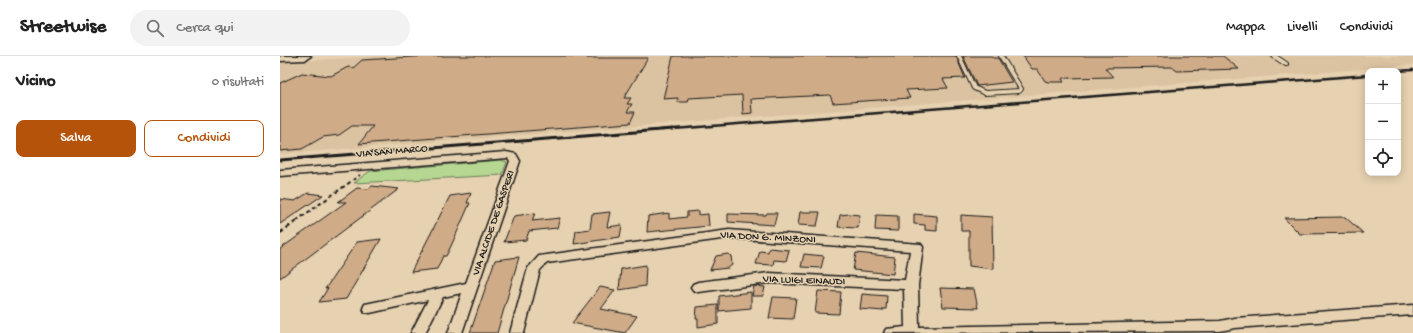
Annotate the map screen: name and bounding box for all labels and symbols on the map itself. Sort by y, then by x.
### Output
street label: VIA SAN MARCO [355,143,429,161]
street label: VIA ALCIDE DE GASPERI [470,169,518,278]
street label: VIA DON G. MINZONI [719,229,816,247]
street label: VIA LUIGI EINAUDI [762,274,846,288]

